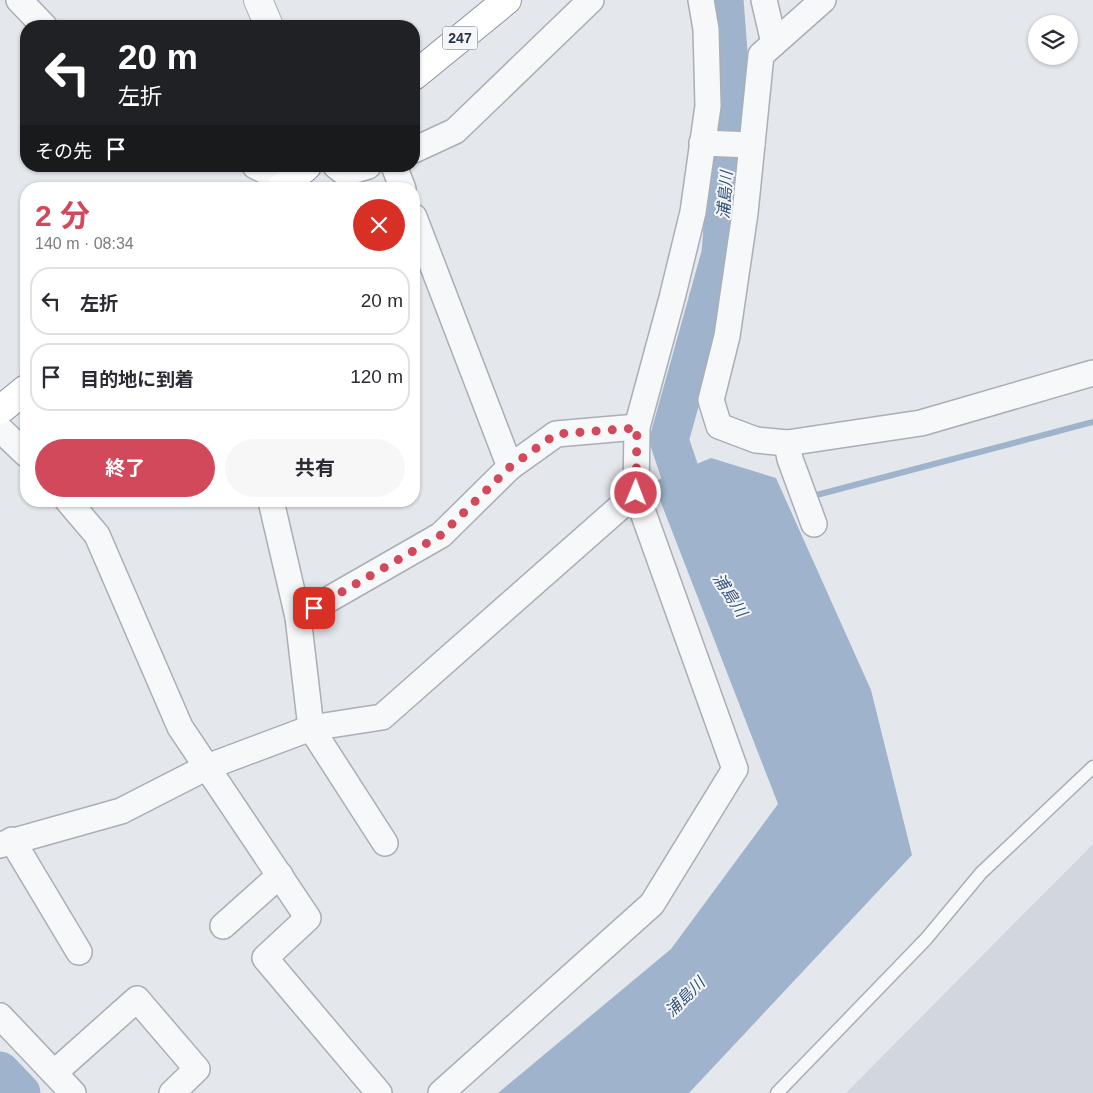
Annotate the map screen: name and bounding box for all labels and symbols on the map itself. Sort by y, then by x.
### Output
road number: 247 [442,26,478,49]
water label: 浦島川 [715,168,735,220]
position arrow [609,466,661,518]
water label: 浦島川 [710,570,751,621]
pin [293,587,335,629]
water label: 浦島川 [662,973,709,1020]

